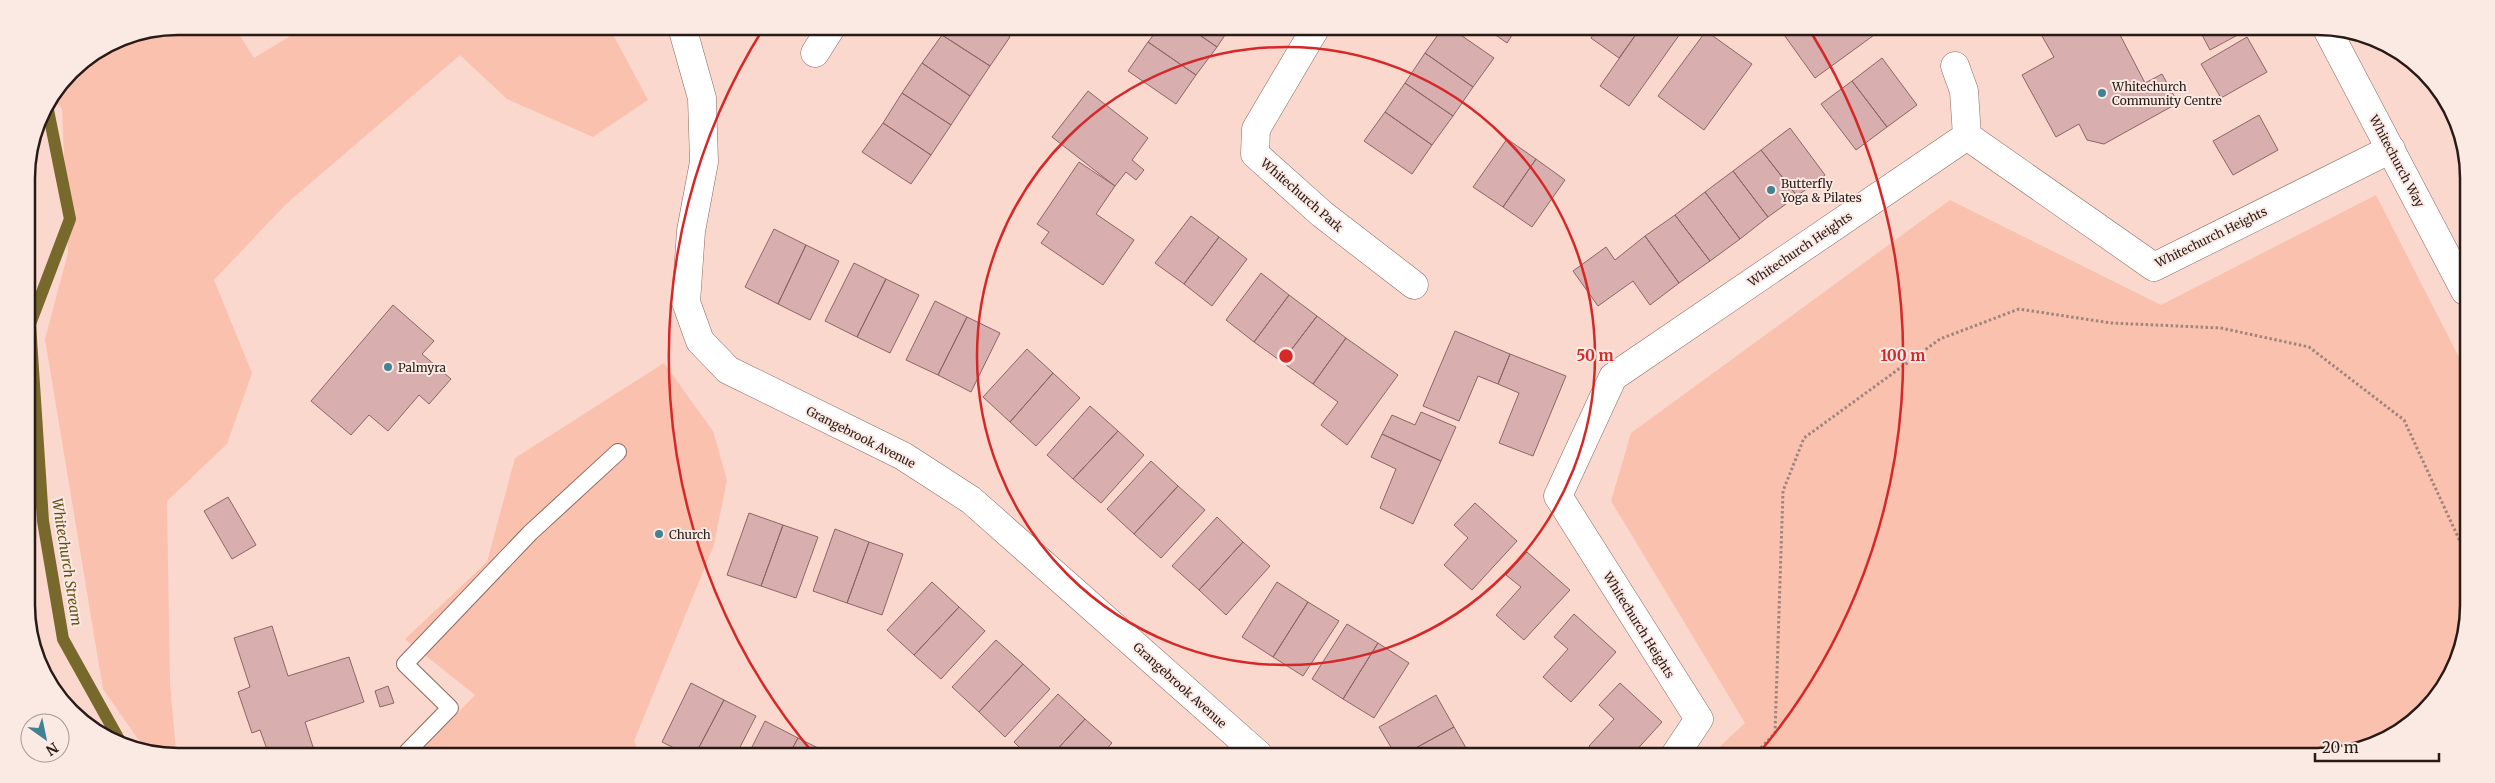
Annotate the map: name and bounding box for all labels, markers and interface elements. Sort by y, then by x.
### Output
place label: Whitechurch Community Centre [2111,79,2222,108]
marker: Whitechurch Community Centre [2096,87,2108,99]
street label: Whitechurch Way [2366,112,2428,210]
street label: Whitechurch Park [1257,155,1347,235]
place label: Butterfly Yoga & Pilates [1780,176,1862,205]
marker: Butterfly Yoga & Pilates [1765,184,1777,196]
street label: Whitechurch Heights [2152,203,2269,271]
street label: Whitechurch Heights [1744,209,1855,290]
text: 50 m [1576,346,1614,365]
text: 100 m [1881,346,1925,365]
centre of rings [1277,347,1295,365]
place label: Palmyra [398,360,447,375]
marker: Palmyra [382,361,394,373]
street label: Grangebrook Avenue [804,403,918,471]
water label: Whitechurch Stream [48,497,86,627]
place label: Church [669,527,711,542]
marker: Church [653,528,665,540]
street label: Whitechurch Heights [1600,568,1678,681]
street label: Grangebrook Avenue [1130,639,1230,731]
north arrow [20,713,70,763]
scale bar [2315,730,2439,762]
text: N [43,738,62,759]
text: 20 m [2322,738,2359,757]

